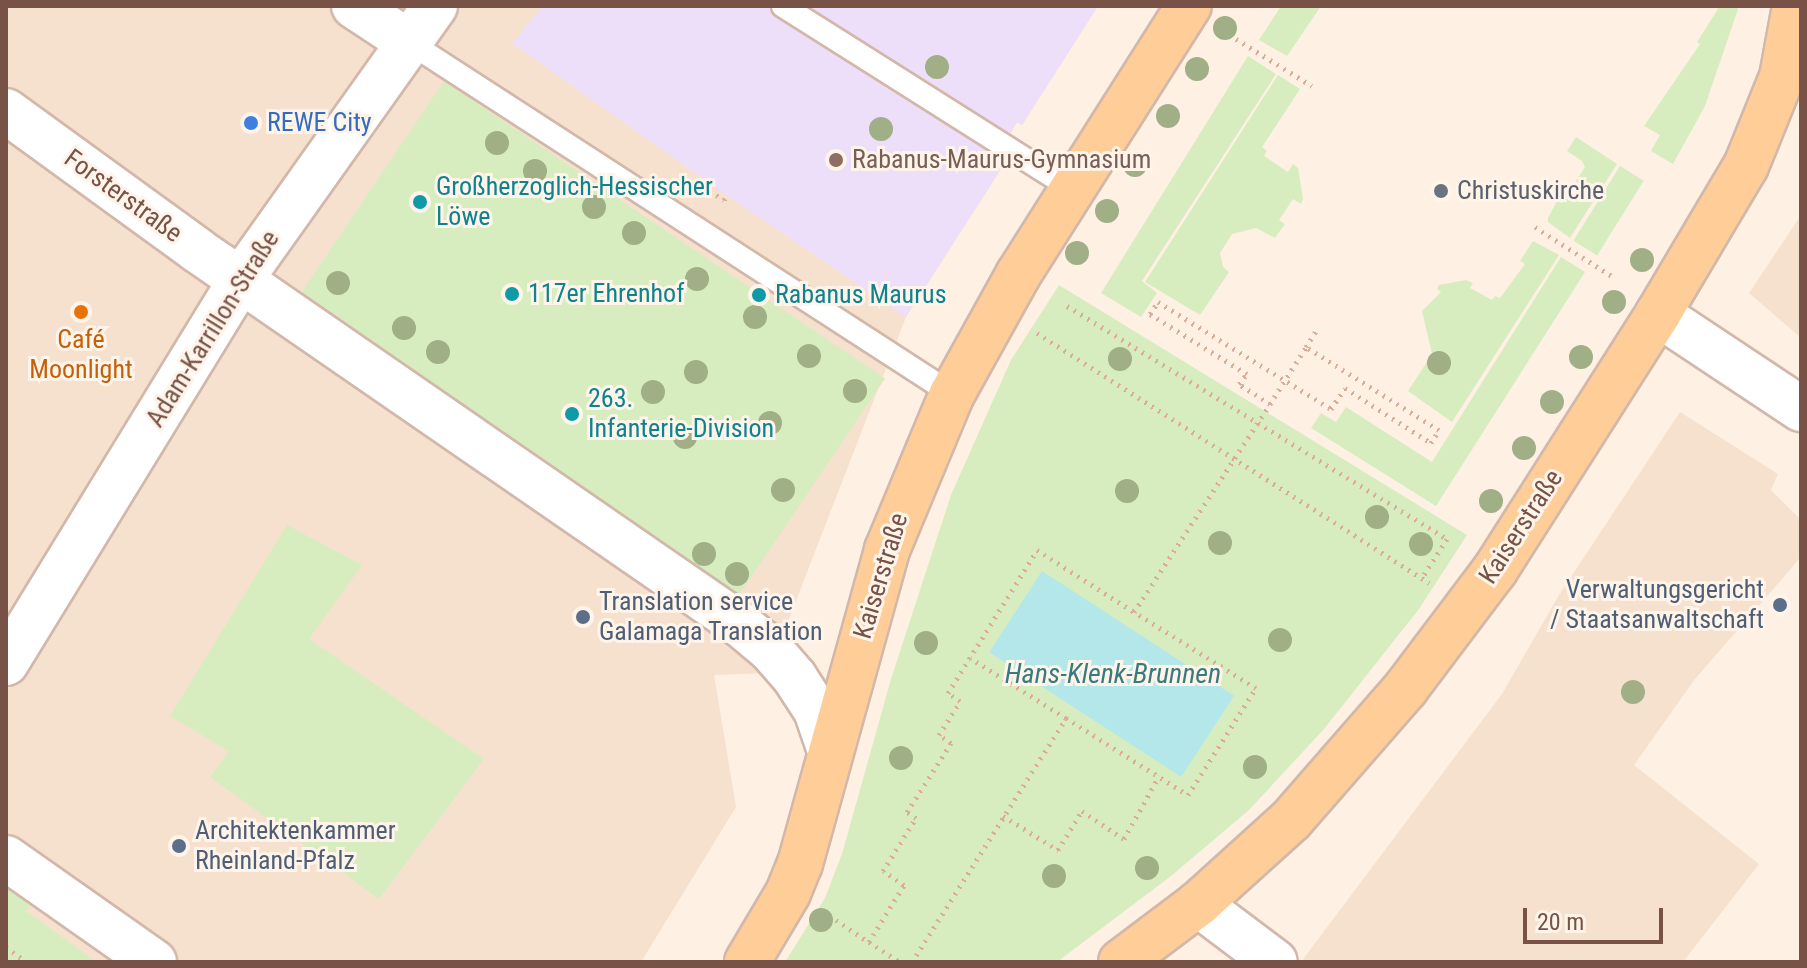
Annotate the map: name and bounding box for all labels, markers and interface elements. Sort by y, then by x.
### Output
place label: REWE City [267,107,372,139]
marker: REWE City [242,114,260,132]
street label: Forsterstraße [58,143,188,249]
place label: Rabanus-Maurus-Gymnasium [852,144,1151,176]
marker: Rabanus-Maurus-Gymnasium [827,151,845,169]
place label: Großherzoglich-Hessischer Löwe [436,171,713,232]
place label: Christuskirche [1457,175,1604,207]
marker: Christuskirche [1432,182,1450,200]
marker: Großherzoglich-Hessischer Löwe [411,193,429,211]
street label: Adam-Karrillon-Straße [140,225,286,433]
place label: 117er Ehrenhof [528,278,684,310]
place label: Rabanus Maurus [775,279,947,311]
marker: 117er Ehrenhof [503,285,521,303]
marker: Rabanus Maurus [750,286,768,304]
marker: Café Moonlight [72,303,90,321]
place label: Café Moonlight [29,324,133,386]
place label: 263. Infanterie-Division [588,383,774,444]
marker: 263. Infanterie-Division [563,405,581,423]
street label: Kaiserstraße [1473,464,1569,590]
street label: Kaiserstraße [847,509,915,643]
place label: Verwaltungsgericht / Staatsanwaltschaft [1550,574,1764,636]
place label: Translation service Galamaga Translation [599,586,823,648]
marker: Verwaltungsgericht / Staatsanwaltschaft [1771,596,1789,614]
marker: Translation service Galamaga Translation [574,608,592,626]
water label: Hans-Klenk-Brunnen [1005,657,1221,691]
place label: Architektenkammer Rheinland-Pfalz [195,815,396,876]
marker: Architektenkammer Rheinland-Pfalz [170,837,188,855]
scale bar [1527,892,1667,942]
text: 20 m [1537,908,1584,936]

